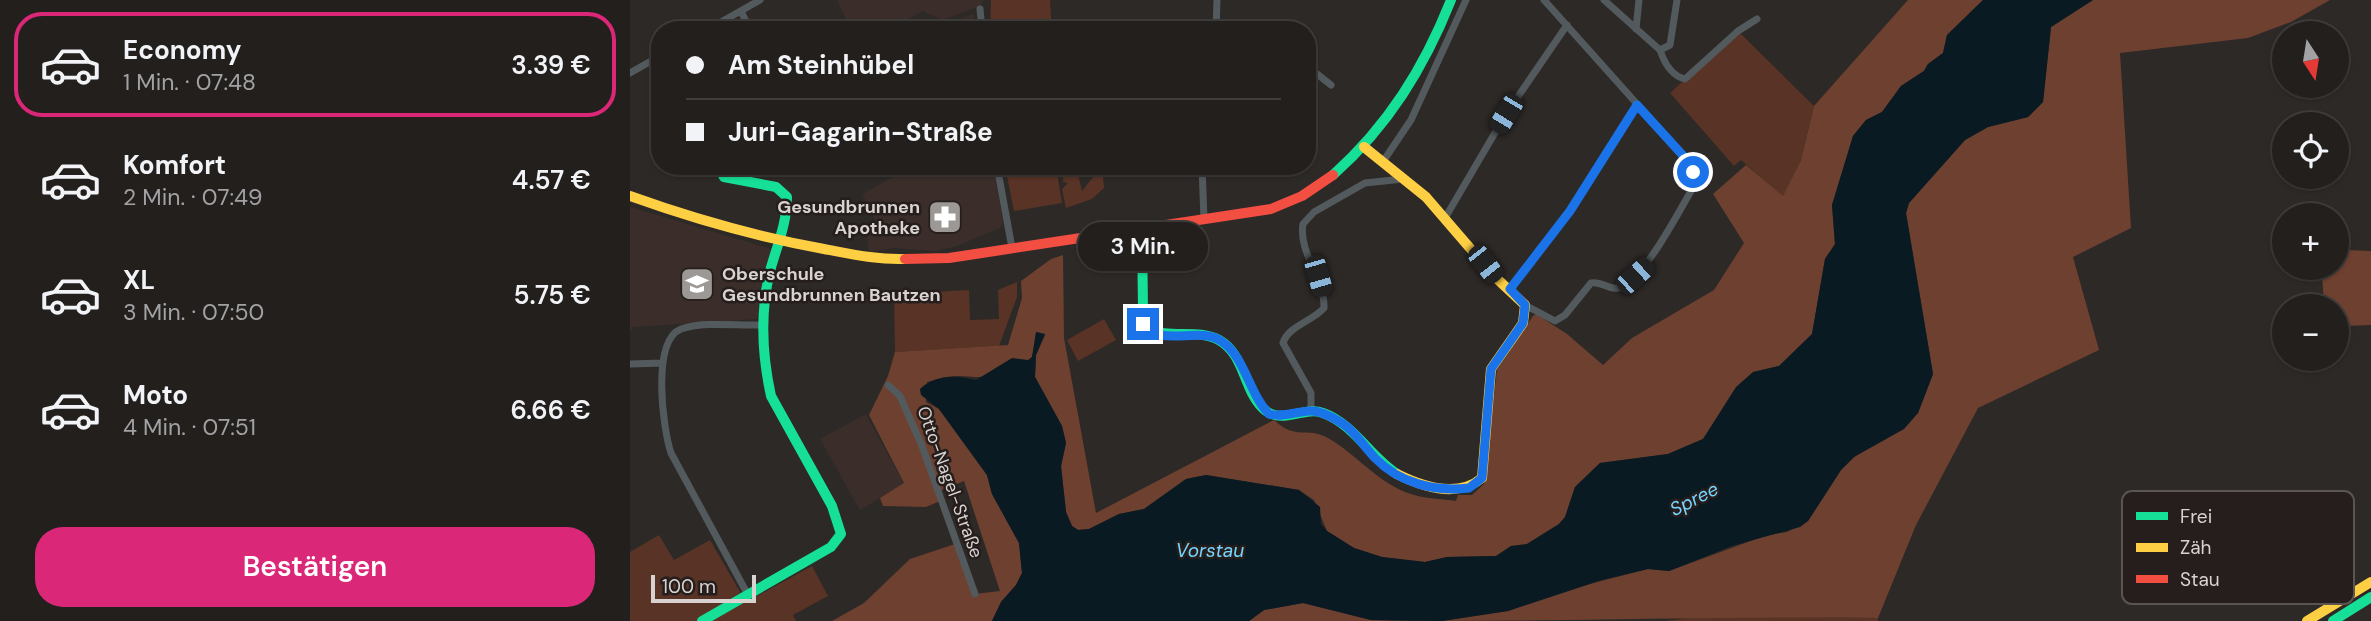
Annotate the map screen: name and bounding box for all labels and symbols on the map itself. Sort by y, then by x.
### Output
north arrow [2272,21,2348,98]
car [1487,91,1526,137]
route start [1677,156,1709,188]
place label: Gesundbrunnen Apotheke [777,195,920,240]
pharmacy icon: Gesundbrunnen Apotheke [926,198,964,236]
callout: 3 Min. [1078,222,1208,272]
car [1464,241,1507,287]
car [1303,253,1334,299]
car [1613,254,1658,298]
place label: Oberschule Gesundbrunnen Bautzen [722,262,941,307]
school or university icon: Oberschule Gesundbrunnen Bautzen [678,265,716,303]
route end [1127,308,1159,340]
street label: Otto-Nagel-Straße [911,403,989,561]
water label: Spree [1665,476,1723,522]
legend [2122,491,2354,604]
text: Frei [2180,504,2212,529]
text: Zäh [2180,535,2212,560]
water label: Vorstau [1176,538,1244,563]
text: Stau [2180,567,2220,592]
scale bar [651,572,756,604]

